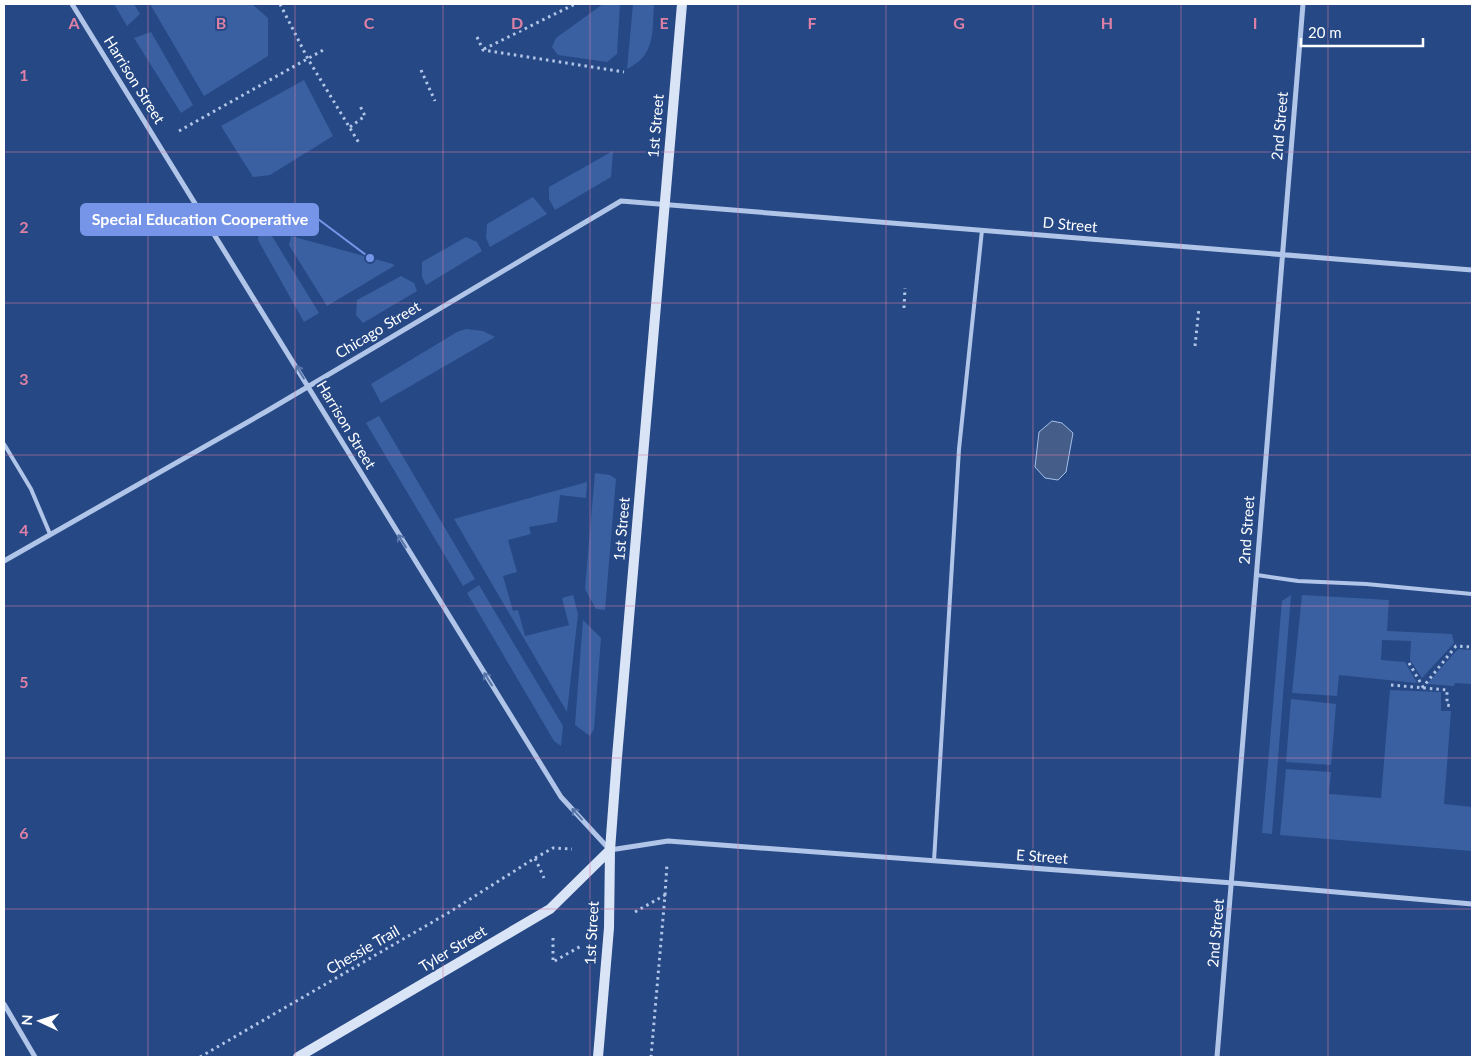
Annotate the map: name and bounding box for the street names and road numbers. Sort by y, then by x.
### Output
street label: Harrison Street [101,32,169,127]
street label: 2nd Street [1267,90,1291,161]
street label: 1st Street [643,93,667,159]
street label: D Street [1042,213,1099,235]
street label: Chicago Street [332,296,424,362]
street label: Harrison Street [313,377,381,472]
street label: 2nd Street [1235,494,1257,565]
street label: 1st Street [609,496,633,562]
street label: E Street [1016,845,1069,867]
street label: 2nd Street [1203,897,1227,968]
street label: 1st Street [580,900,602,965]
street label: Chessie Trail [323,921,402,977]
street label: Tyler Street [416,921,490,975]

